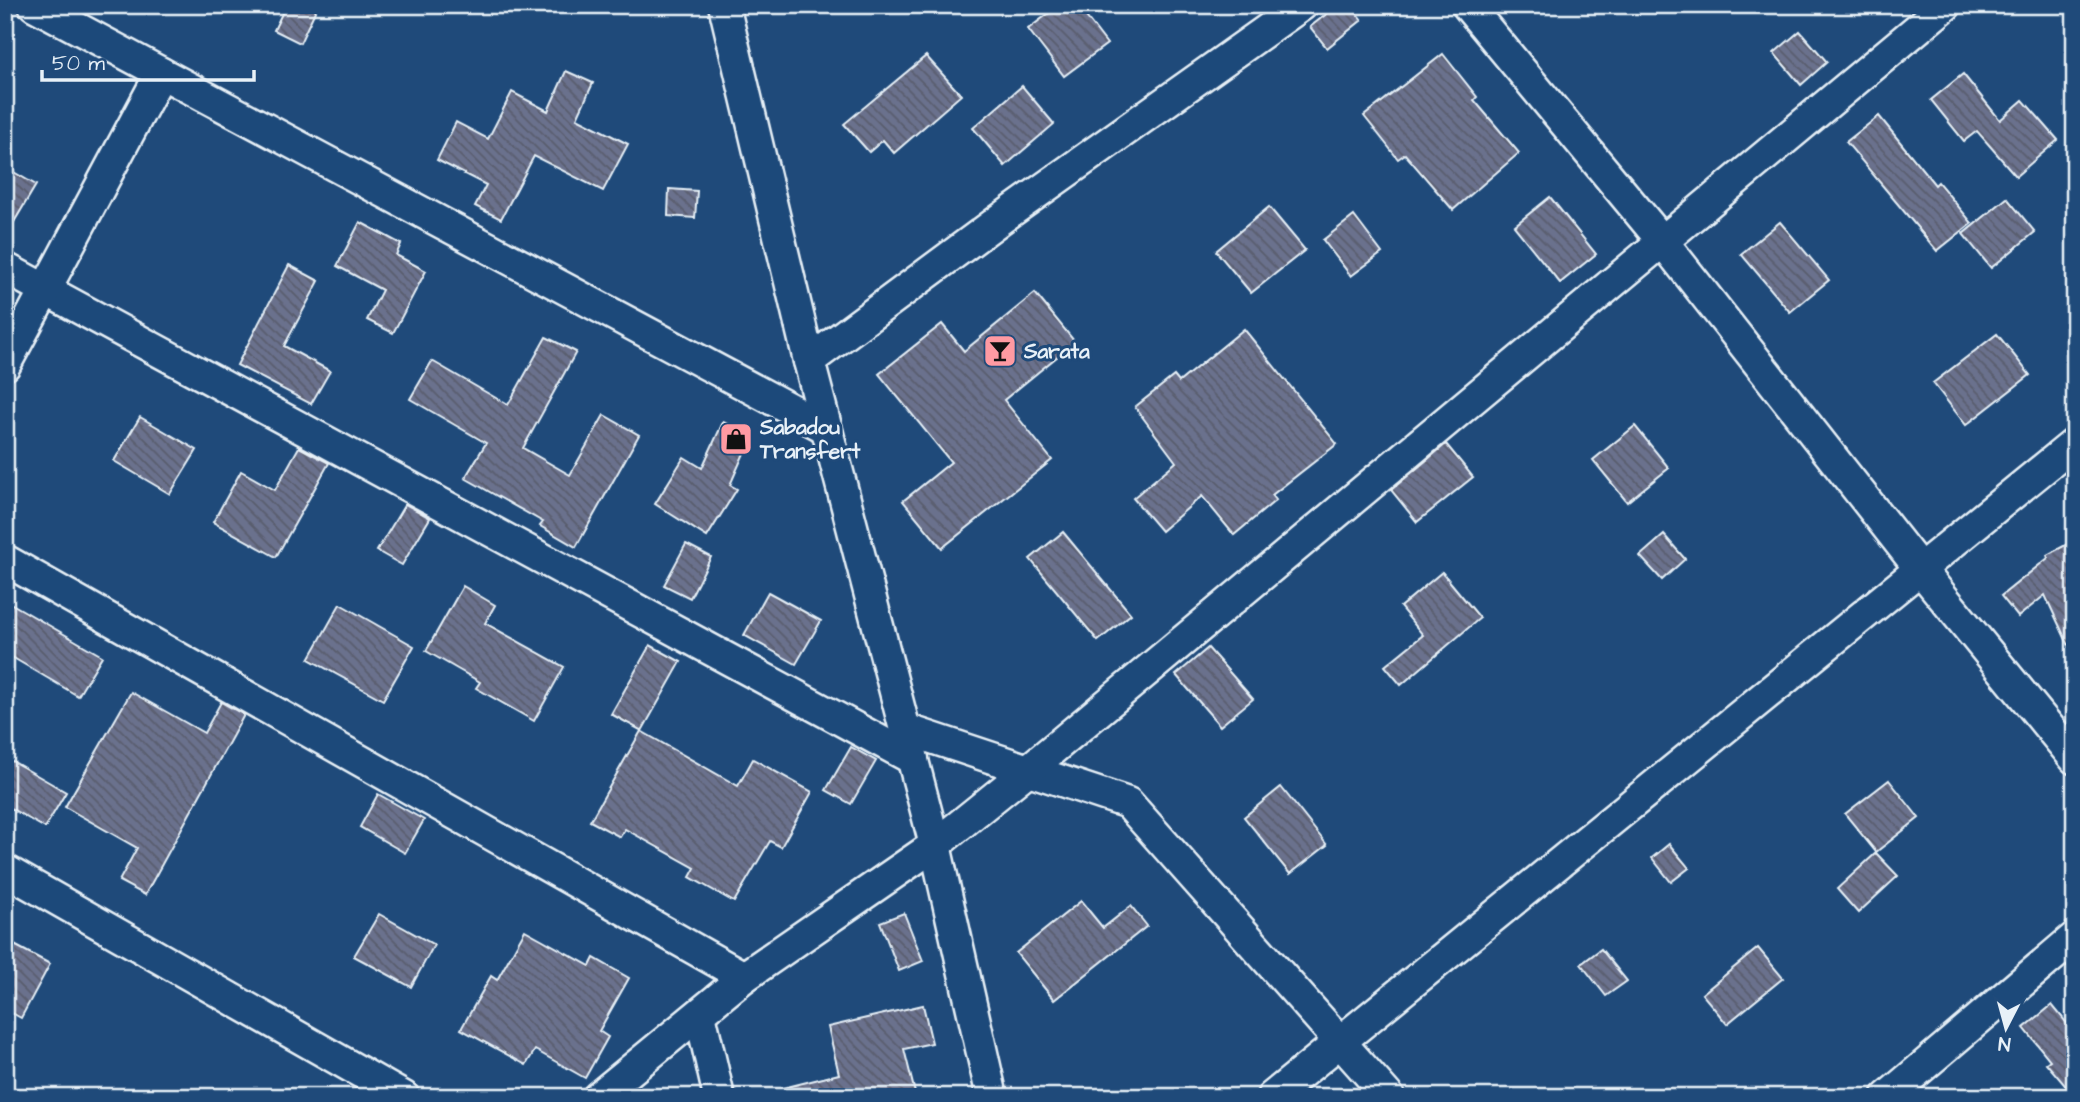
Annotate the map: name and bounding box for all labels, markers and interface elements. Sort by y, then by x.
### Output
scale bar [42,38,254,82]
text: 50 m [52,49,106,78]
bar icon: Sarata [981,332,1019,370]
place label: Sarata [1023,337,1090,366]
place label: Sabadou Transfert [759,413,861,466]
shop icon: Sabadou Transfert [717,420,755,458]
north arrow [1972,993,2042,1064]
text: N [1997,1029,2012,1057]

